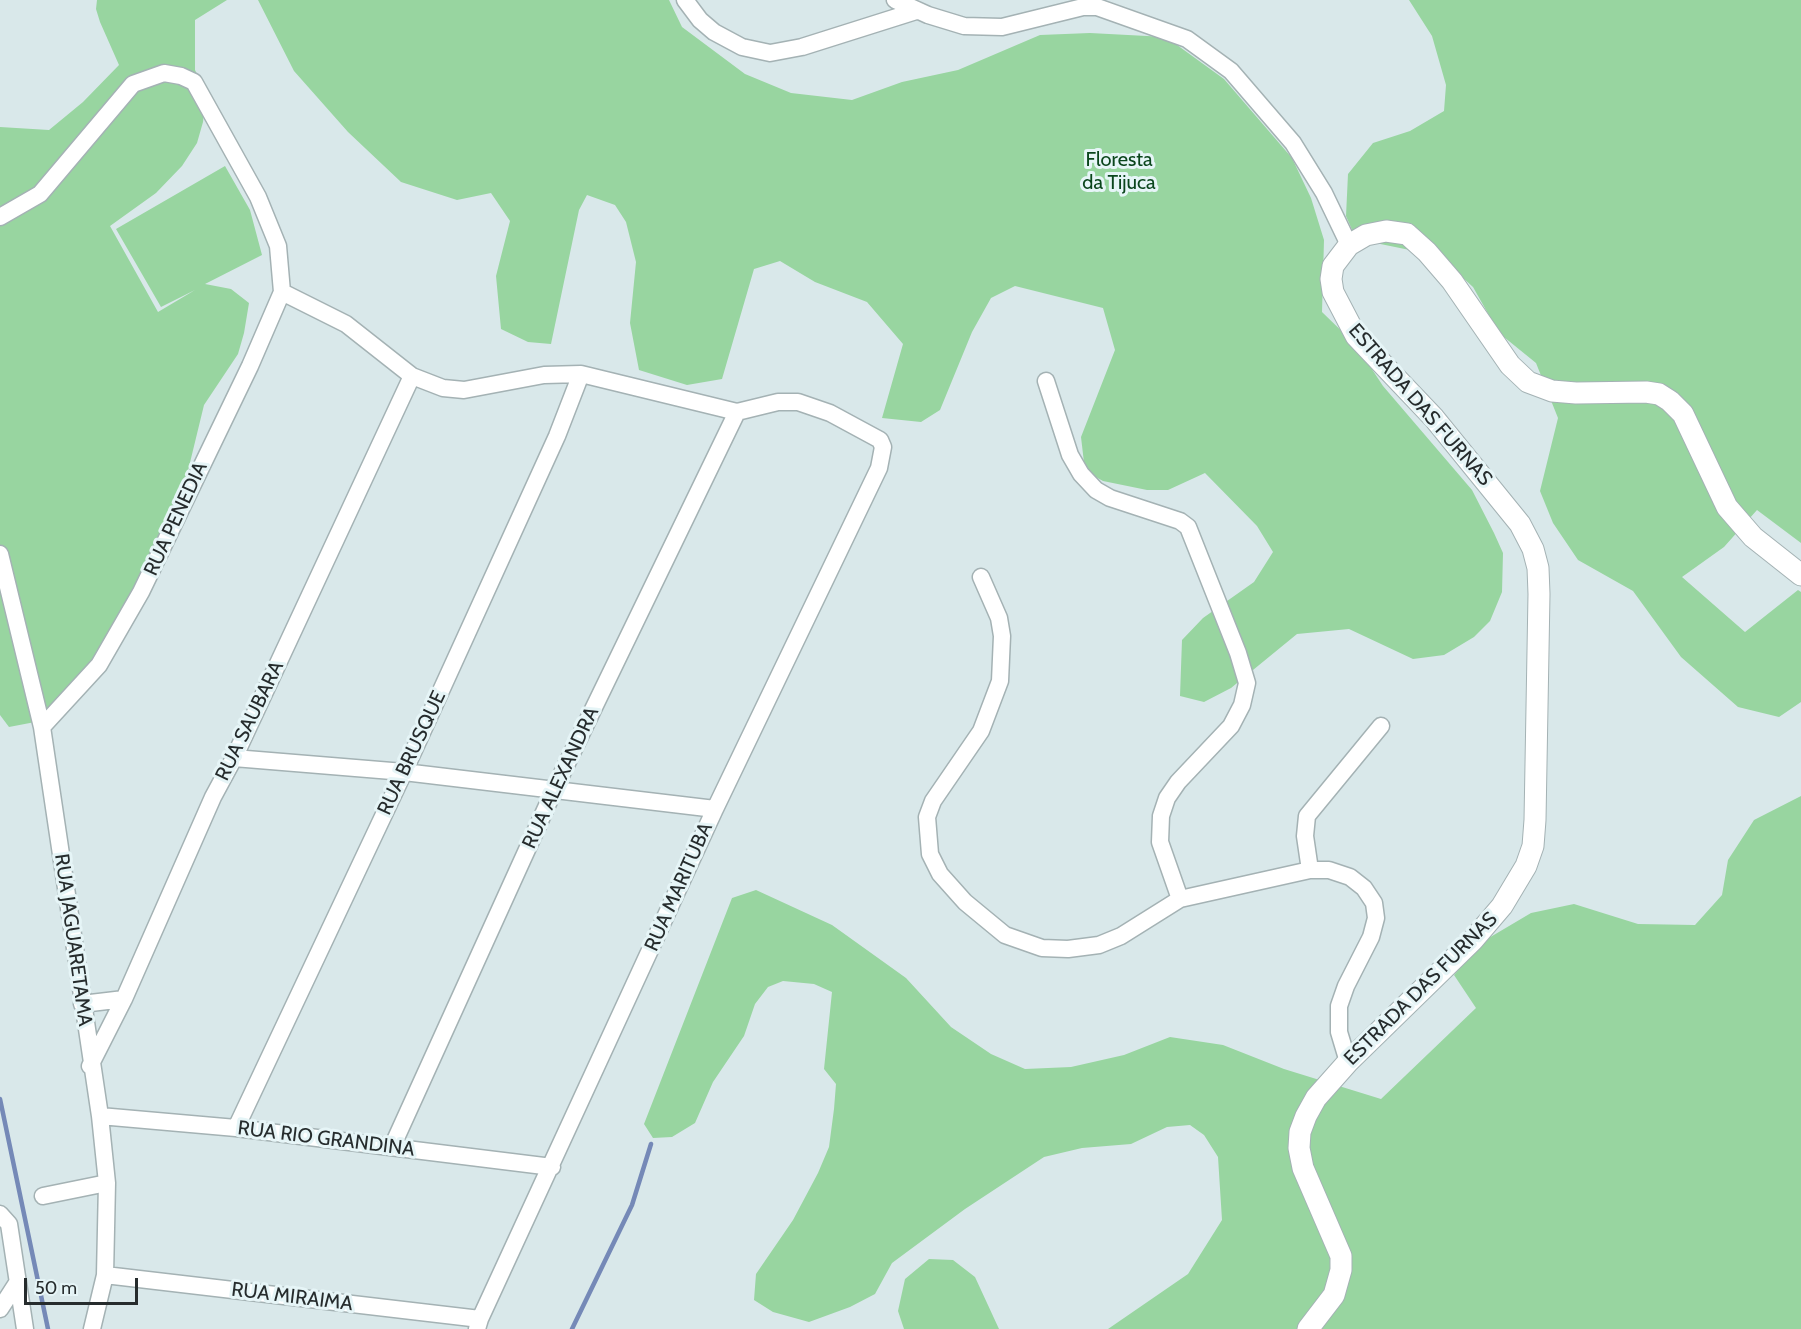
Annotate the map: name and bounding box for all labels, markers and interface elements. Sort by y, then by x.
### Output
park label: Floresta da Tijuca [1082,148,1156,195]
street label: ESTRADA DAS FURNAS [1343,319,1497,491]
street label: RUA PENEDIA [139,458,213,580]
street label: RUA SAUBARA [211,657,289,785]
street label: RUA BRUSQUE [373,687,451,819]
street label: RUA ALEXANDRA [518,703,604,853]
street label: RUA MARITUBA [640,819,718,955]
street label: RUA JAGUARETAMA [49,852,97,1028]
street label: ESTRADA DAS FURNAS [1339,907,1503,1071]
street label: RUA RIO GRANDINA [236,1116,416,1162]
scale bar [27,1266,141,1304]
text: 50 m [35,1277,77,1299]
street label: RUA MIRAIMA [230,1278,354,1316]

